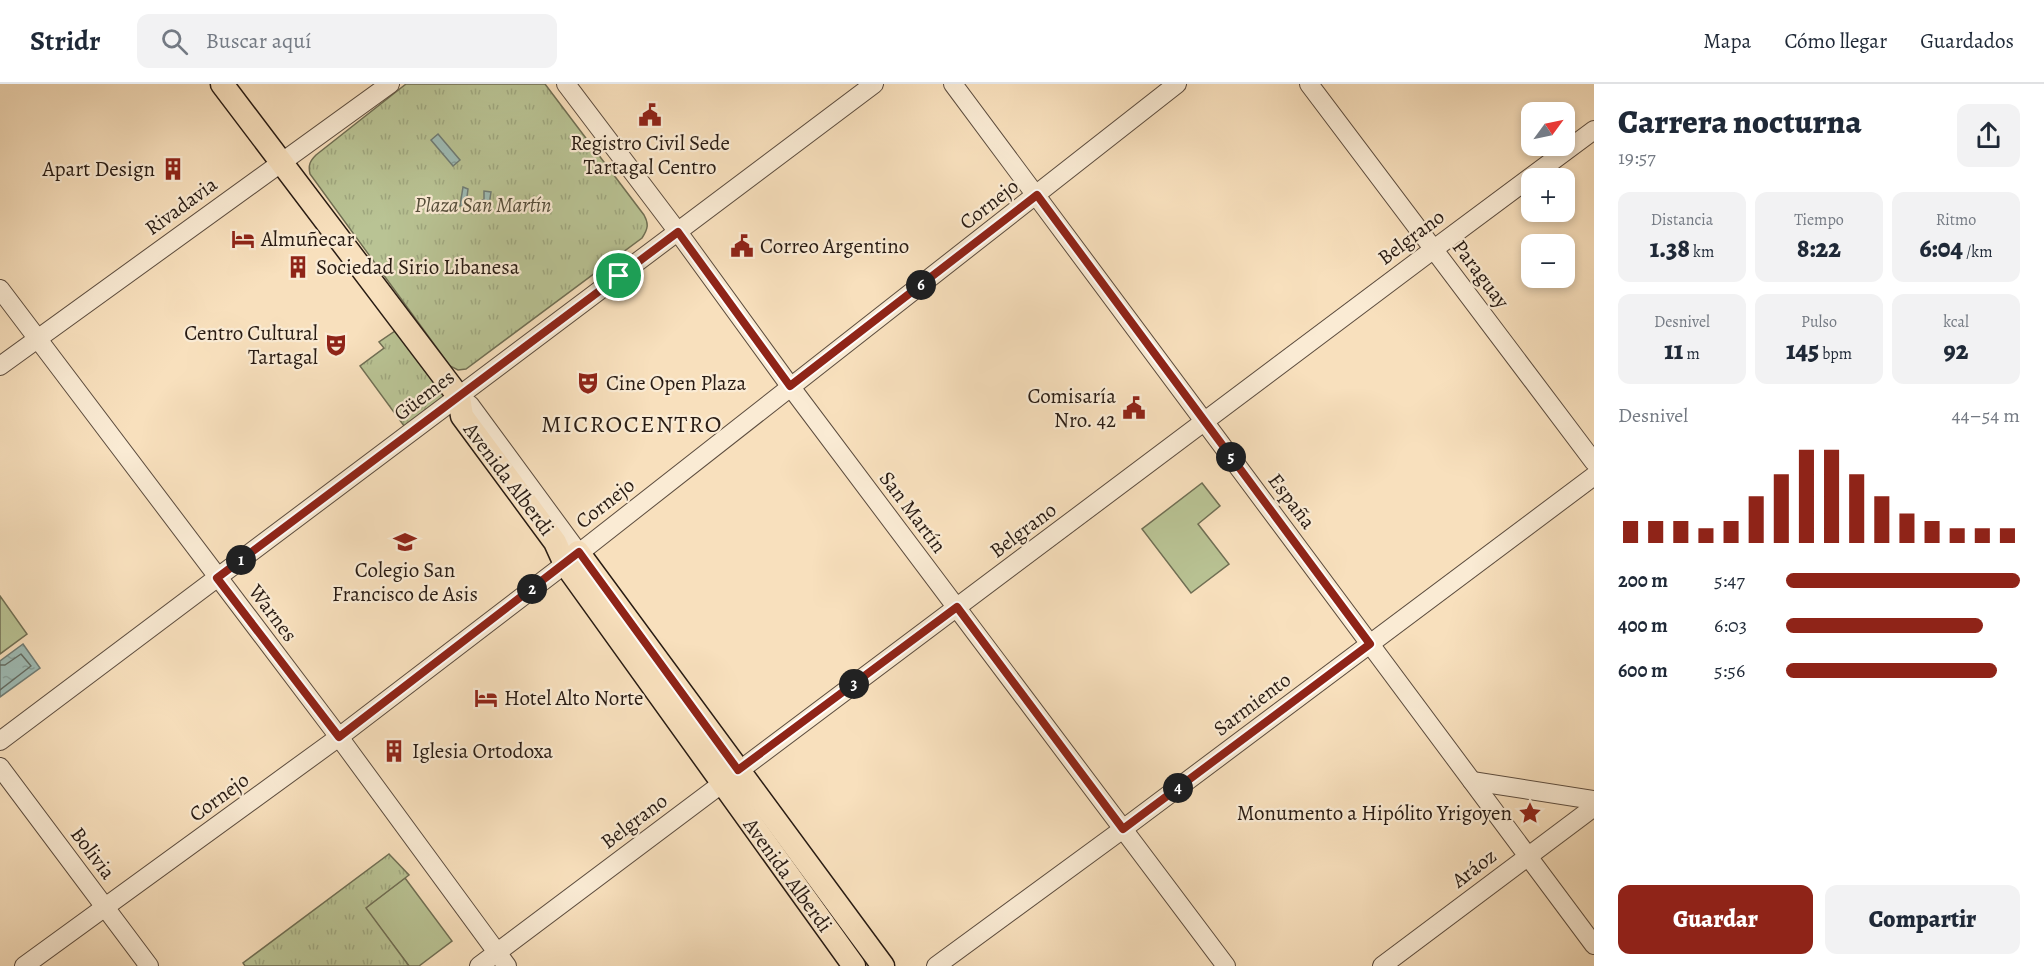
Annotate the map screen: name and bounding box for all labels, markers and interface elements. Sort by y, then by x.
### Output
search box [137,14,557,68]
text: Stridr [30,22,101,60]
icon: search [158,25,191,58]
text: Buscar aquí [206,26,311,56]
text: Mapa [1703,27,1751,55]
text: Cómo llegar [1784,27,1887,55]
text: Guardados [1920,27,2014,55]
text: Carrera nocturna [1618,99,1862,144]
public building icon: Registro Civil Sede Tartagal Centro [637,102,663,128]
north arrow [1521,102,1575,156]
map controls [1521,102,1575,288]
button: share [1957,104,2020,167]
place label: Registro Civil Sede Tartagal Centro [570,129,730,181]
text: 19:57 [1618,144,1656,171]
place label: Apart Design [42,155,155,183]
building icon: Apart Design [160,156,186,182]
button: + [1521,168,1575,222]
street label: Rivadavia [139,170,223,242]
street label: Cornejo [954,172,1024,236]
park label: Plaza San Martín [414,191,552,219]
street label: Belgrano [1372,203,1450,271]
text: Distancia [1651,209,1713,231]
text: Tiempo [1794,209,1844,231]
text: Ritmo [1936,209,1976,231]
place label: Almuñecar [260,225,355,253]
hotel icon: Almuñecar [230,226,256,252]
text: 1.38 [1650,231,1690,266]
text: 8:22 [1797,231,1841,266]
text: 6:04 [1919,231,1963,266]
place label: Correo Argentino [760,232,909,260]
public building icon: Correo Argentino [729,233,755,259]
street label: Paraguay [1446,234,1516,315]
button: − [1521,234,1575,288]
text: km [1690,241,1714,263]
text: /km [1963,241,1993,263]
pin [593,250,644,301]
place label: Sociedad Sirio Libanesa [316,253,520,281]
building icon: Sociedad Sirio Libanesa [285,254,311,280]
icon: arrive [602,259,635,292]
pin: 6 [906,270,936,300]
text: 6 [917,274,925,296]
text: Desnivel [1654,311,1710,333]
text: Pulso [1801,311,1837,333]
text: kcal [1943,311,1969,333]
place label: Centro Cultural Tartagal [184,319,318,371]
theatre icon: Centro Cultural Tartagal [323,332,349,358]
text: 11 [1664,333,1683,368]
text: 145 [1786,333,1819,368]
text: 92 [1944,333,1968,368]
text: m [1683,343,1700,365]
text: bpm [1819,343,1852,365]
street label: Güemes [388,363,460,427]
place label: Cine Open Plaza [606,369,747,397]
theatre icon: Cine Open Plaza [575,370,601,396]
place label: Comisaría Nro. 42 [1027,382,1116,434]
public building icon: Comisaría Nro. 42 [1121,395,1147,421]
text: Desnivel [1618,402,1688,429]
text: 44–54 m [1951,402,2020,429]
district label: MICROCENTRO [541,408,723,440]
street label: Avenida Alberdi [457,416,561,541]
pin: 5 [1216,442,1246,472]
text: 5 [1228,446,1234,468]
street label: San Martín [873,465,953,559]
street label: España [1262,467,1322,535]
street label: Cornejo [570,471,640,535]
street label: Belgrano [984,496,1062,564]
school or university icon: Colegio San Francisco de Asis [392,529,418,555]
pin: 1 [226,545,256,575]
text: 1 [238,549,244,571]
place label: Colegio San Francisco de Asis [332,556,478,608]
text: 200 m [1618,567,1668,594]
text: 5:47 [1714,567,1745,594]
pin: 2 [517,574,547,604]
street label: Warnes [242,578,304,647]
text: 2 [528,578,536,600]
text: 400 m [1618,612,1668,639]
text: 6:03 [1714,612,1747,639]
text: 600 m [1618,657,1668,684]
text: 5:56 [1714,657,1745,684]
street label: Sarmiento [1208,666,1296,742]
pin: 3 [839,669,869,699]
text: 3 [851,673,857,695]
place label: Hotel Alto Norte [504,684,644,712]
hotel icon: Hotel Alto Norte [473,685,499,711]
place label: Iglesia Ortodoxa [412,737,553,765]
building icon: Iglesia Ortodoxa [381,738,407,764]
street label: Cornejo [183,766,255,828]
pin: 4 [1163,773,1193,803]
text: 4 [1174,777,1182,799]
street label: Belgrano [595,787,673,855]
place label: Monumento a Hipólito Yrigoyen [1237,799,1512,827]
place icon: Monumento a Hipólito Yrigoyen [1517,800,1543,826]
street label: Avenida Alberdi [736,811,839,938]
street label: Bolivia [64,821,122,885]
street label: Aráoz [1445,842,1502,895]
button: Guardar [1618,885,1813,954]
button: Compartir [1825,885,2020,954]

